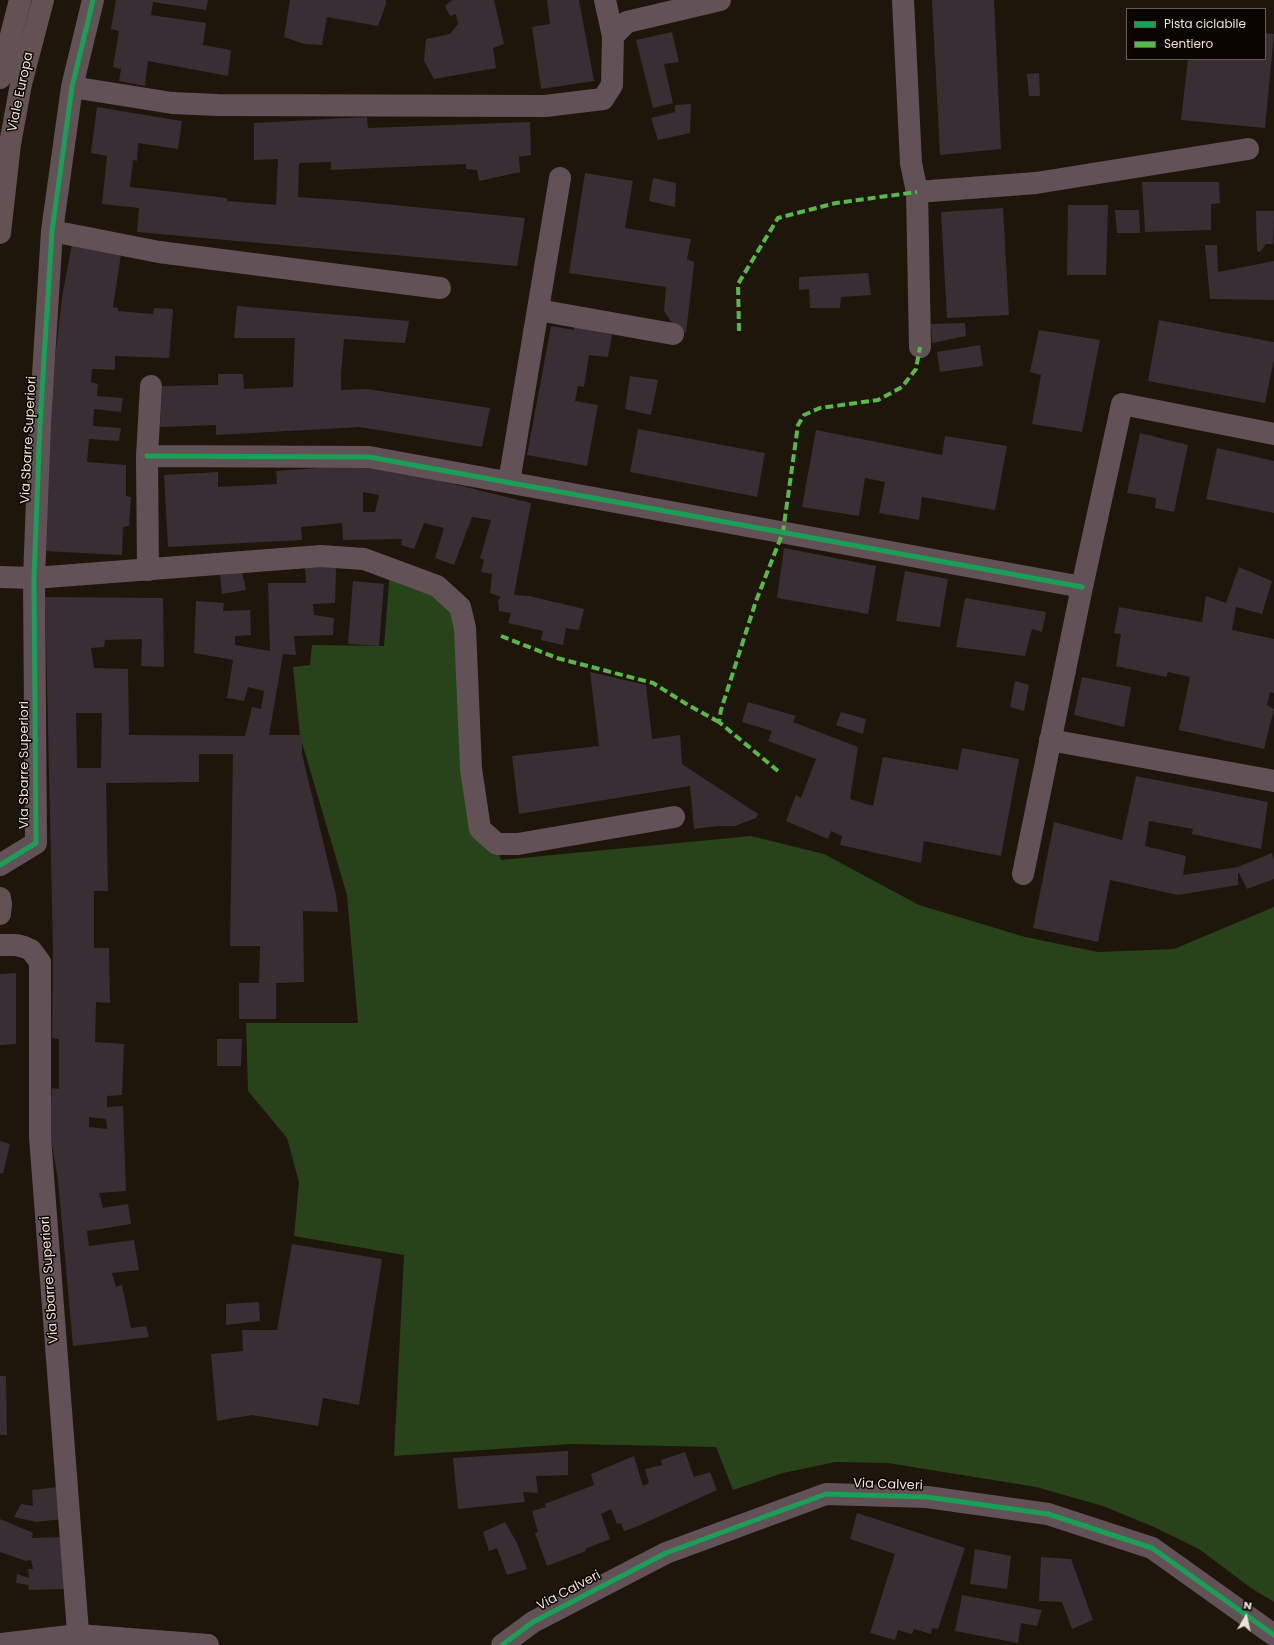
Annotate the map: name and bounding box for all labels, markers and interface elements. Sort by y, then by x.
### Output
legend [1126,8,1266,60]
text: Pista ciclabile [1164,15,1246,32]
text: Sentiero [1164,35,1213,52]
street label: Viale Europa [5,51,37,133]
street label: Via Sbarre Superiori [18,376,40,504]
street label: Via Sbarre Superiori [17,701,33,829]
street label: Via Sbarre Superiori [38,1216,62,1344]
street label: Via Calveri [853,1476,923,1494]
street label: Via Calveri [535,1568,603,1614]
north arrow [1226,1597,1266,1637]
text: N [1243,1597,1253,1614]

